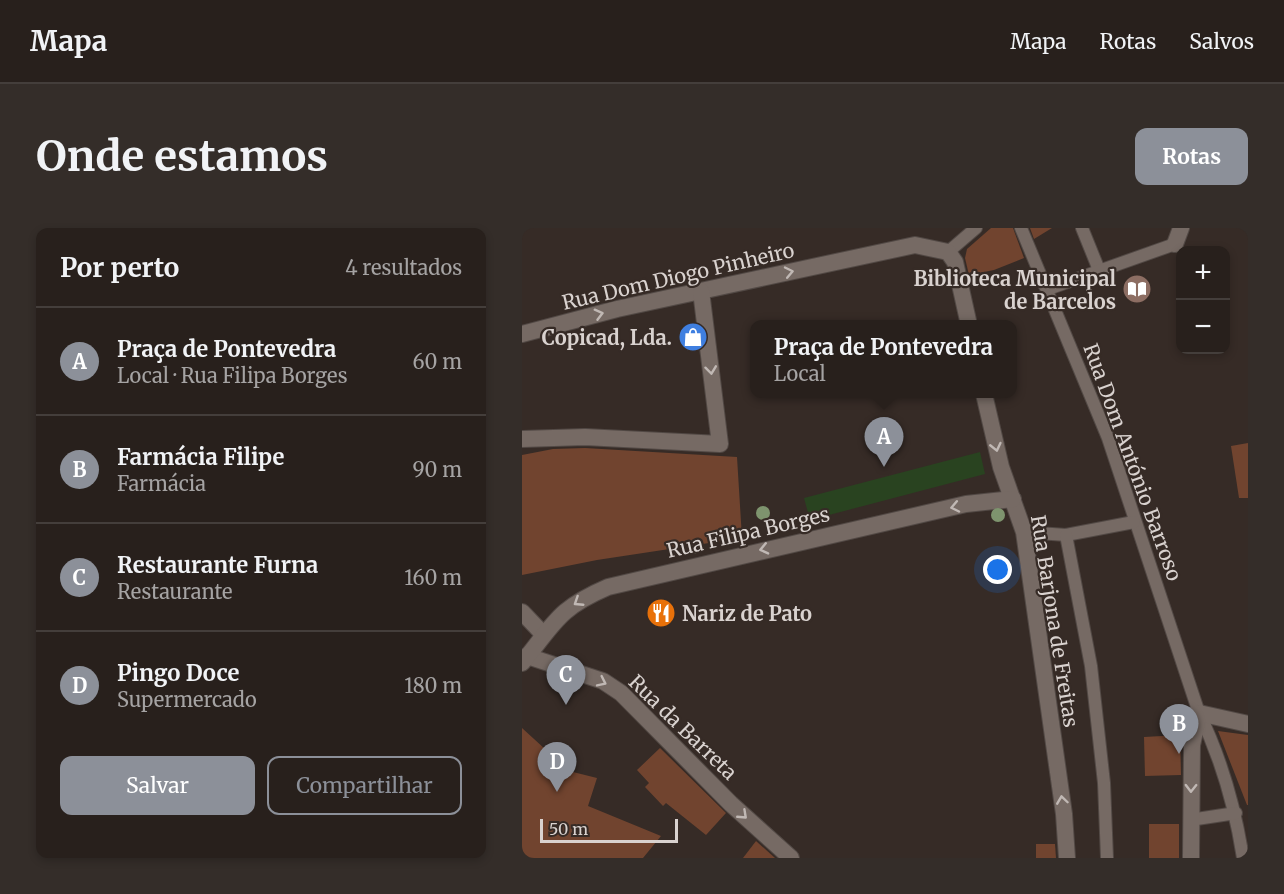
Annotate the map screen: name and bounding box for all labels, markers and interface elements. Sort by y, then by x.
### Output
text: Mapa [30,23,107,59]
text: Mapa [1010,28,1067,55]
text: Rotas [1100,28,1156,55]
text: Salvos [1189,28,1254,55]
button: Rotas [1135,128,1248,185]
text: Onde estamos [36,130,328,182]
street label: Rua Dom Diogo Pinheiro [560,237,797,315]
map controls [1176,246,1230,354]
button: + [1176,246,1230,300]
text: Por perto [60,251,179,284]
text: 4 resultados [345,255,462,280]
one-way arrow [784,266,794,279]
place label: Biblioteca Municipal de Barcelos [913,266,1116,314]
library icon: Biblioteca Municipal de Barcelos [1121,273,1153,305]
button: − [1176,300,1230,354]
one-way arrow [594,308,604,321]
popup [750,320,1017,398]
shop icon: Copicad, Lda. [677,321,709,353]
place label: Copicad, Lda. [542,325,672,351]
text: Praça de Pontevedra [774,333,993,361]
text: Praça de Pontevedra [117,335,336,363]
street label: Rua Dom António Barroso [1078,340,1188,584]
text: A [72,349,87,374]
text: 60 m [412,349,462,374]
text: Local [774,361,826,386]
text: Local · Rua Filipa Borges [117,363,347,388]
one-way arrow [704,365,717,374]
pin: A [864,418,904,467]
one-way arrow [989,441,1002,451]
text: Farmácia Filipe [117,443,284,471]
text: B [73,457,86,482]
text: 90 m [412,457,462,482]
text: Farmácia [117,471,206,496]
one-way arrow [950,499,960,512]
street label: Rua Filipa Borges [664,501,832,563]
street label: Rua Barjona de Freitas [1026,513,1084,729]
one-way arrow [760,542,770,555]
text: Restaurante Furna [117,551,318,579]
your location [983,555,1012,584]
text: C [73,565,86,590]
text: 160 m [404,565,462,590]
text: Restaurante [117,579,232,604]
one-way arrow [573,594,584,605]
restaurant icon: Nariz de Pato [645,597,677,629]
place label: Nariz de Pato [682,601,812,626]
pin: C [546,656,585,705]
text: Pingo Doce [117,659,240,687]
street label: Rua da Barreta [624,669,742,785]
text: D [72,673,87,698]
text: 180 m [404,673,462,698]
one-way arrow [596,675,607,686]
text: Supermercado [117,687,257,712]
pin: B [1160,704,1198,754]
pin: D [537,742,576,792]
button: Salvar [60,756,255,815]
button: Compartilhar [267,756,462,815]
one-way arrow [1185,783,1197,792]
one-way arrow [1056,795,1068,804]
one-way arrow [736,808,747,819]
scale bar [540,816,678,844]
text: 50 m [549,819,588,839]

